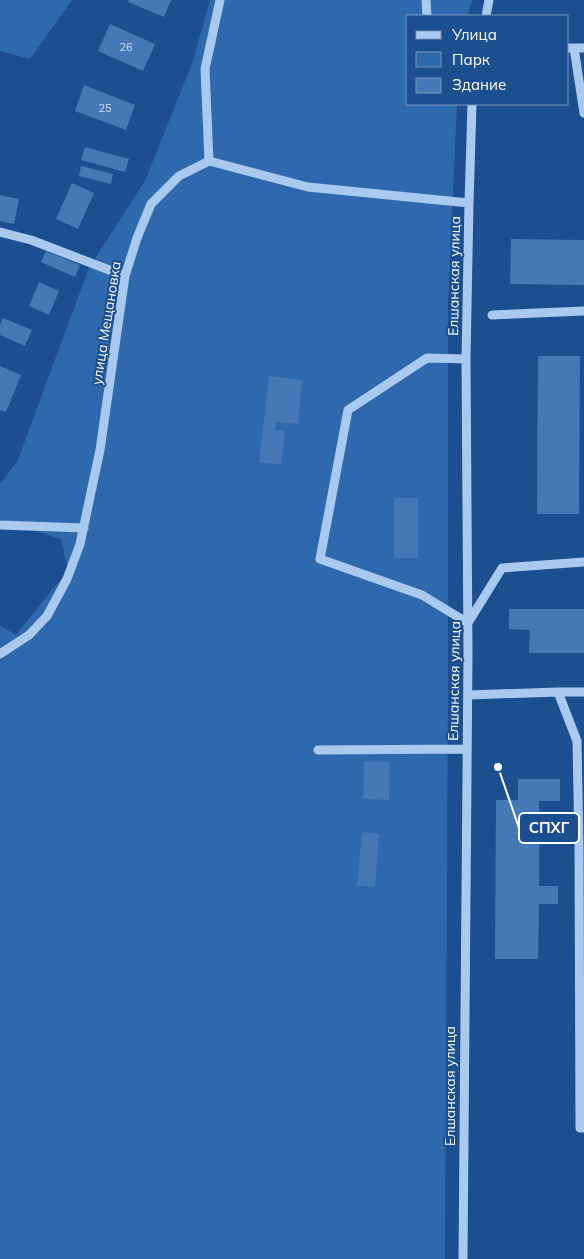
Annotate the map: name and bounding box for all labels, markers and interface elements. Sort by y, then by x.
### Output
legend [406,15,569,105]
text: Улица [451,25,497,44]
house number: 26 [119,40,133,54]
text: Парк [452,50,491,69]
text: Здание [452,75,506,94]
house number: 25 [98,101,112,115]
street label: Елшанская улица [444,216,464,336]
street label: улица Мещановка [87,260,125,386]
street label: Елшанская улица [444,621,464,741]
callout: СПХГ [519,813,579,843]
text: СПХГ [529,818,570,837]
street label: Елшанская улица [441,1026,459,1146]

